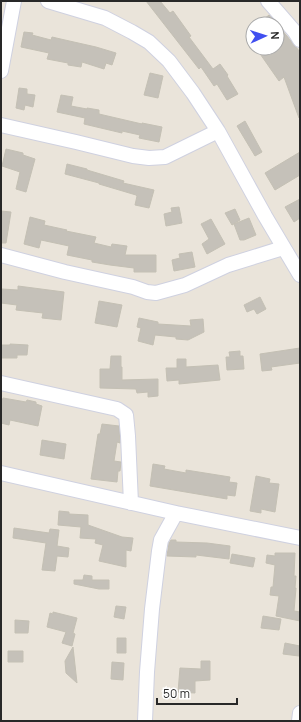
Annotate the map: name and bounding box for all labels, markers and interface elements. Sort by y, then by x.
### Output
north arrow [245,16,285,56]
text: N [268,31,283,40]
scale bar [157,680,237,706]
text: 50 m [163,685,190,702]

